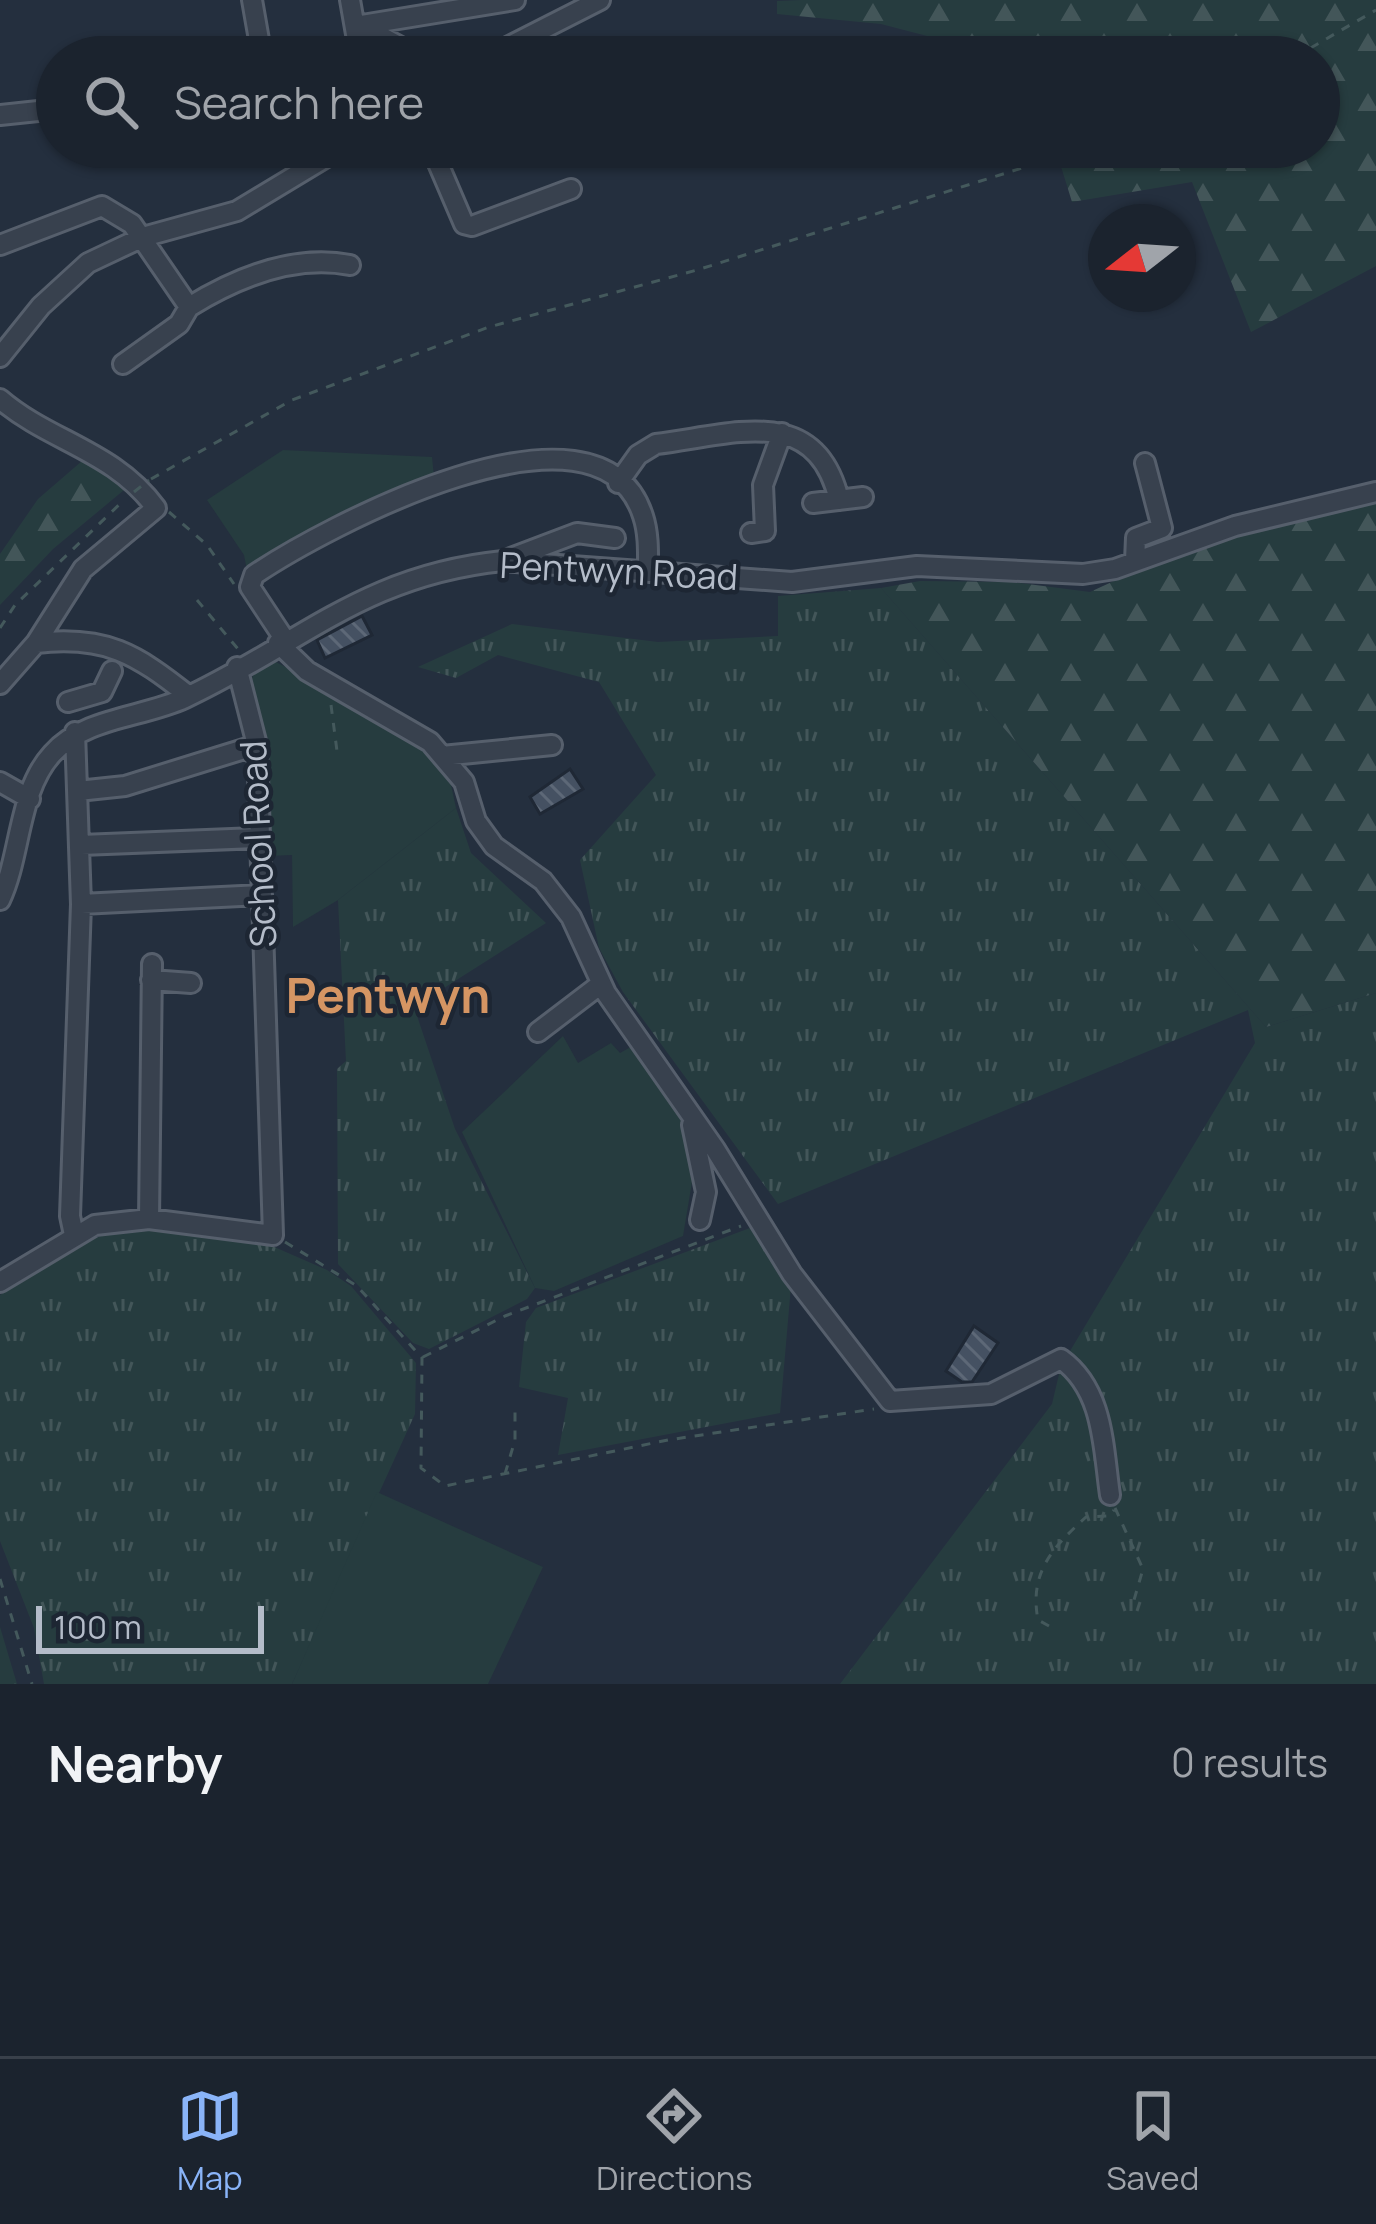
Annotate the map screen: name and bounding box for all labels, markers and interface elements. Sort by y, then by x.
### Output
search box [36,36,1340,168]
icon: search [78,69,144,135]
text: Search here [174,71,424,133]
north arrow [1088,204,1196,312]
street label: Pentwyn Road [499,540,739,601]
street label: School Road [228,739,287,949]
district label: Pentwyn [286,962,490,1027]
scale bar [36,1600,264,1653]
text: 100 m [54,1604,142,1649]
text: Nearby [48,1728,223,1797]
text: 0 results [1171,1735,1328,1789]
tab: Map [177,2083,243,2200]
tab: Directions [596,2083,753,2200]
tab: Saved [1106,2083,1199,2200]

